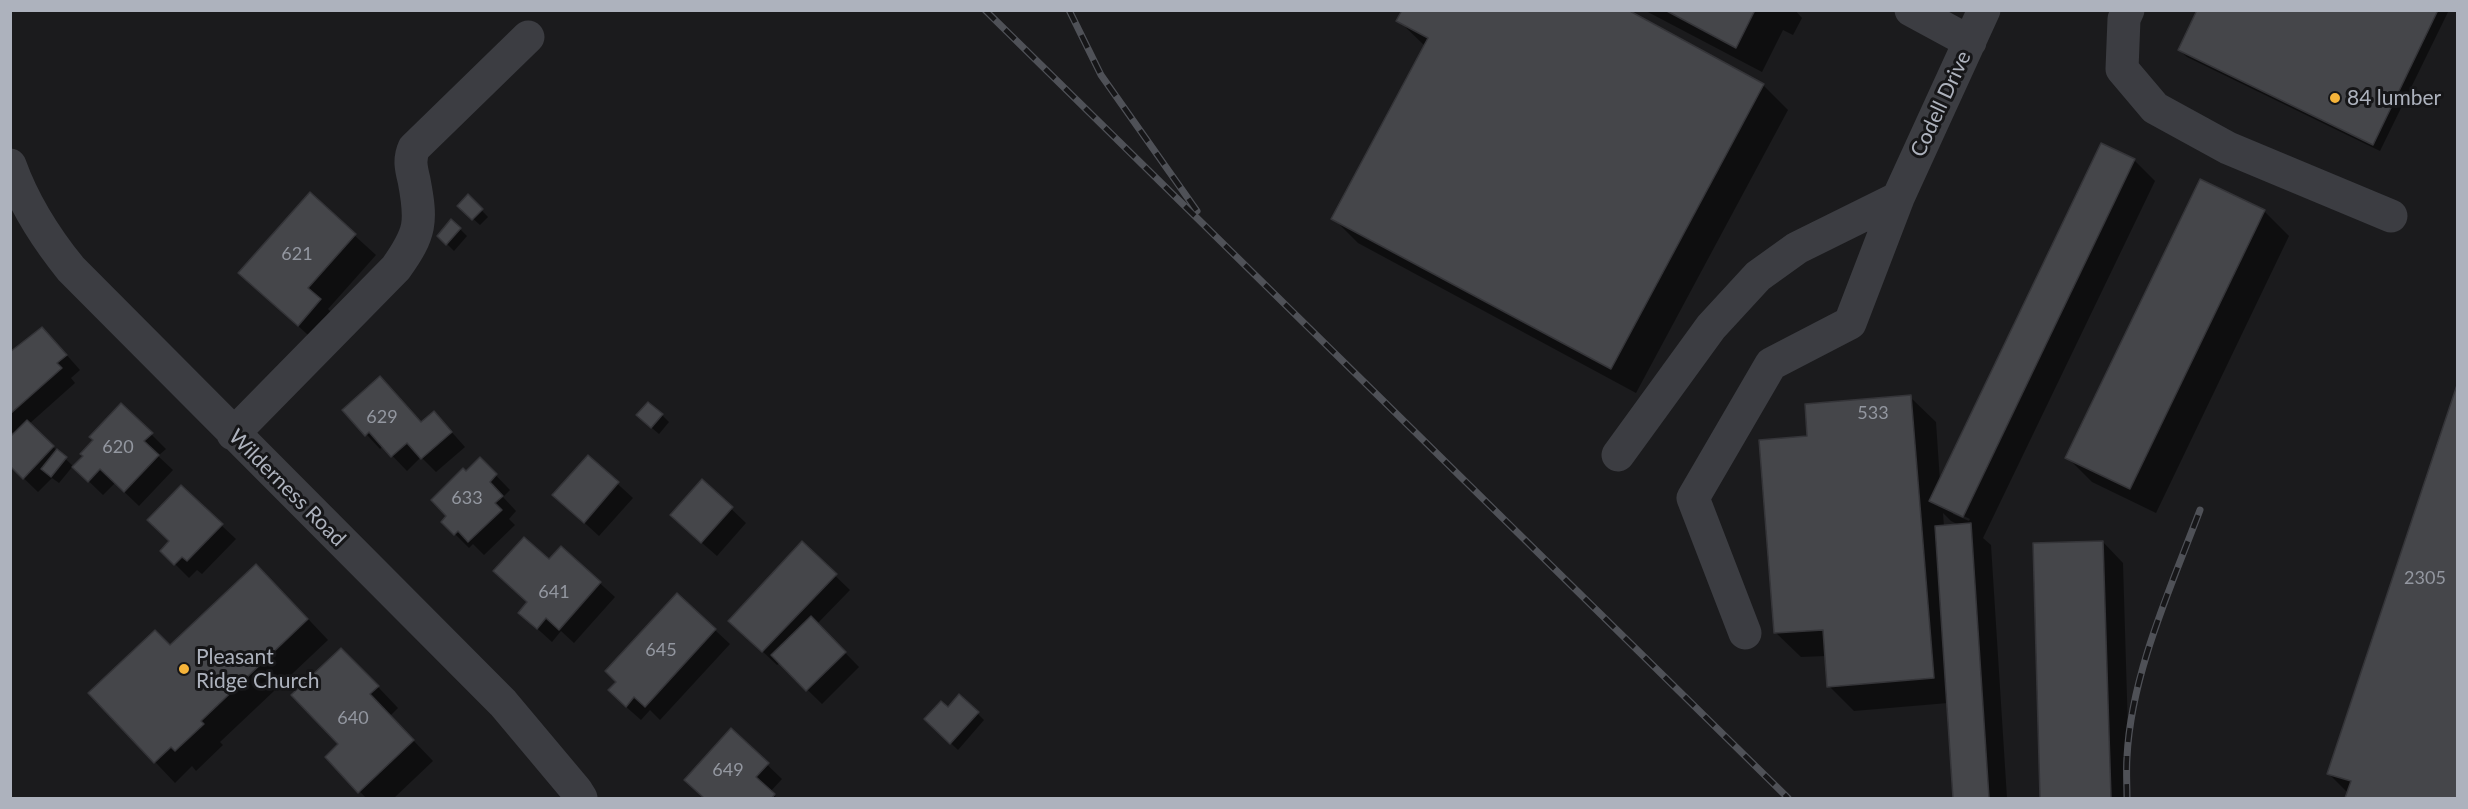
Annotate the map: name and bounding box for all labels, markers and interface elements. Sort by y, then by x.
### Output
street label: Codell Drive [1906,47,1976,161]
place label: 84 lumber [2347,85,2441,111]
marker: 84 lumber [2328,91,2342,105]
house number: 621 [281,243,313,265]
house number: 533 [1857,402,1889,424]
house number: 629 [366,406,398,428]
street label: Wilderness Road [223,424,351,552]
house number: 620 [102,436,134,458]
house number: 633 [451,487,483,509]
house number: 2305 [2404,567,2446,589]
house number: 641 [538,581,570,603]
house number: 645 [645,639,677,661]
place label: Pleasant Ridge Church [196,644,319,694]
marker: Pleasant Ridge Church [177,662,191,676]
house number: 640 [337,707,369,729]
house number: 649 [712,759,744,781]

